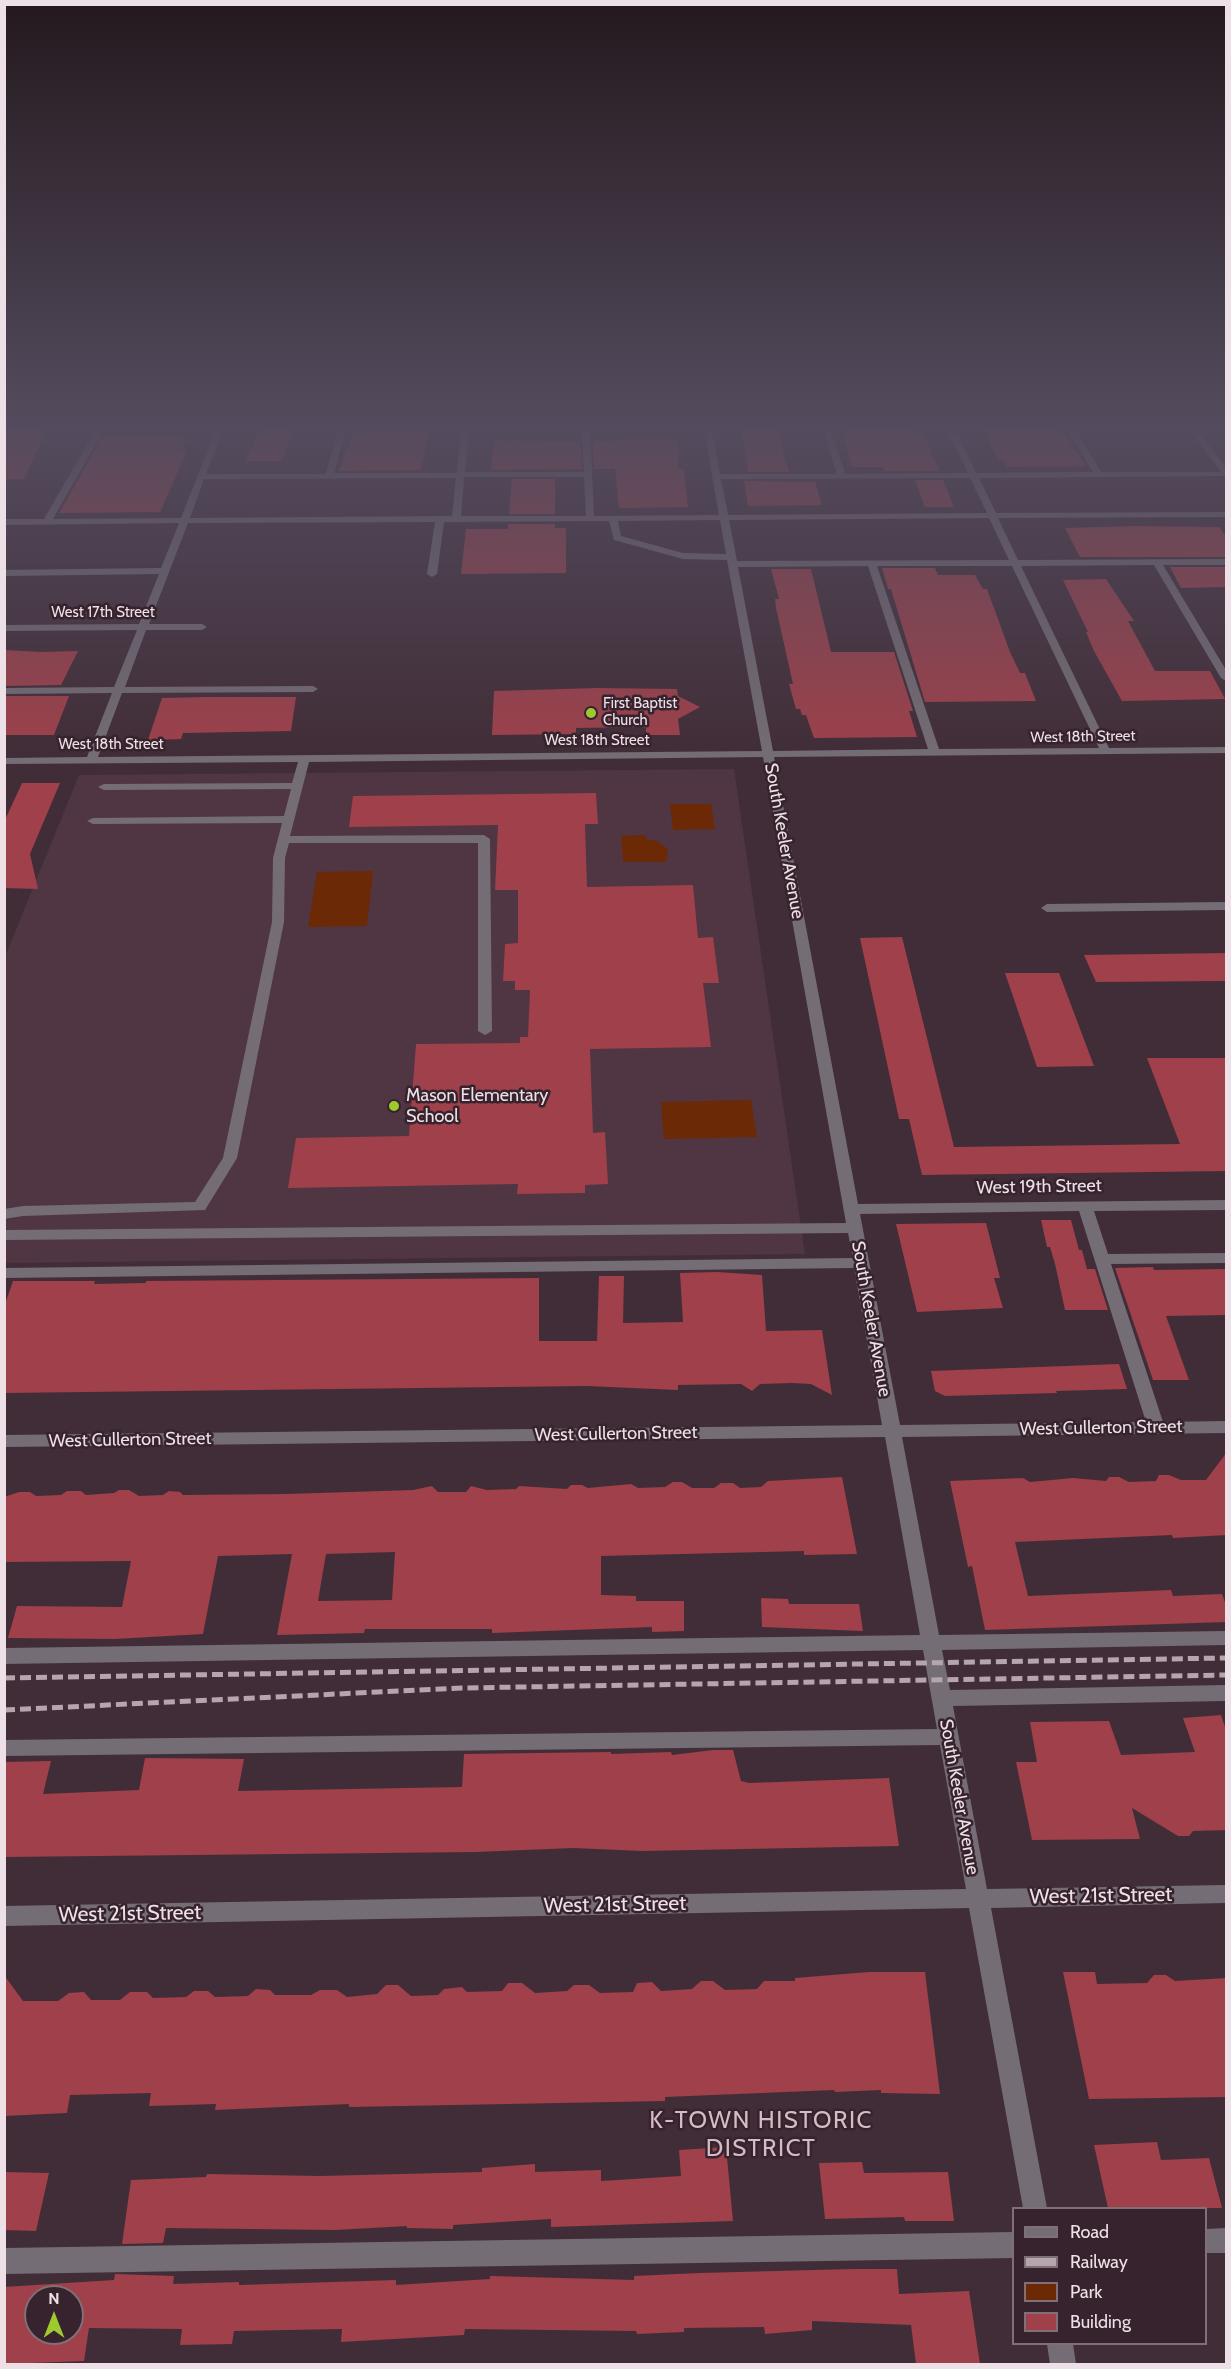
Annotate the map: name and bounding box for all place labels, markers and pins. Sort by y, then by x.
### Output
place label: First Baptist Church [603,695,677,730]
marker: First Baptist Church [584,706,598,720]
place label: Mason Elementary School [406,1085,548,1128]
marker: Mason Elementary School [387,1099,401,1113]

